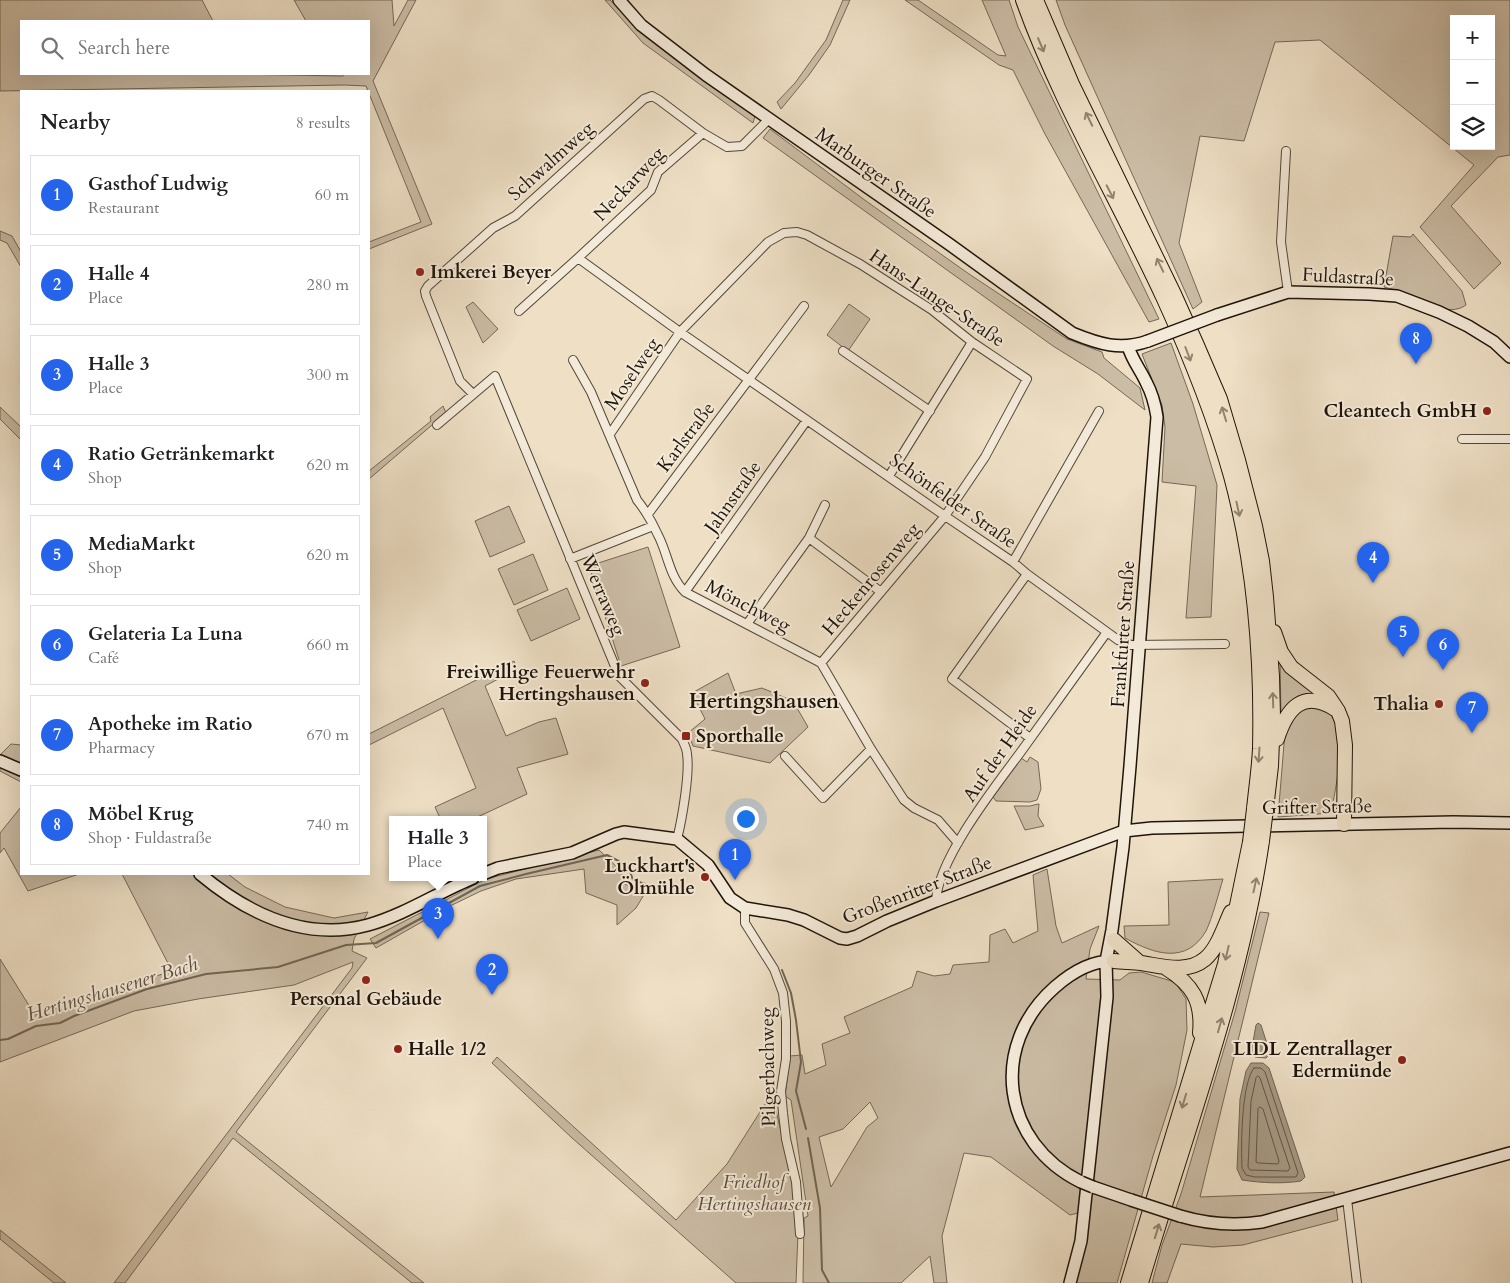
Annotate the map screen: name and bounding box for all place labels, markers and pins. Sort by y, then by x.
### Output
place label: Imkerei Beyer [430,259,551,285]
marker: Imkerei Beyer [414,266,426,278]
pin: 8 [1400,323,1432,364]
place label: Cleantech GmbH [1324,398,1477,424]
marker: Cleantech GmbH [1481,405,1493,417]
pin: 4 [1357,542,1389,583]
pin: 5 [1387,616,1419,657]
pin: 6 [1427,629,1459,670]
place label: Freiwillige Feuerwehr Hertingshausen [446,659,636,707]
marker: Freiwillige Feuerwehr Hertingshausen [639,677,651,689]
place label: Thalia [1373,691,1430,717]
pin: 7 [1456,692,1488,733]
marker: Thalia [1433,698,1445,710]
place label: Sporthalle [696,723,784,749]
marker: Sporthalle [680,730,692,742]
pin: 1 [719,839,751,880]
place label: Luckhart's Ölmühle [604,853,695,901]
marker: Luckhart's Ölmühle [699,871,711,883]
pin: 3 [422,898,454,939]
pin: 2 [476,954,508,995]
marker: Personal Gebäude [360,974,372,986]
place label: Personal Gebäude [290,986,442,1012]
place label: Halle 1/2 [408,1036,486,1062]
place label: LIDL Zentrallager Edermünde [1233,1036,1392,1084]
marker: Halle 1/2 [392,1043,404,1055]
marker: LIDL Zentrallager Edermünde [1396,1054,1408,1066]

